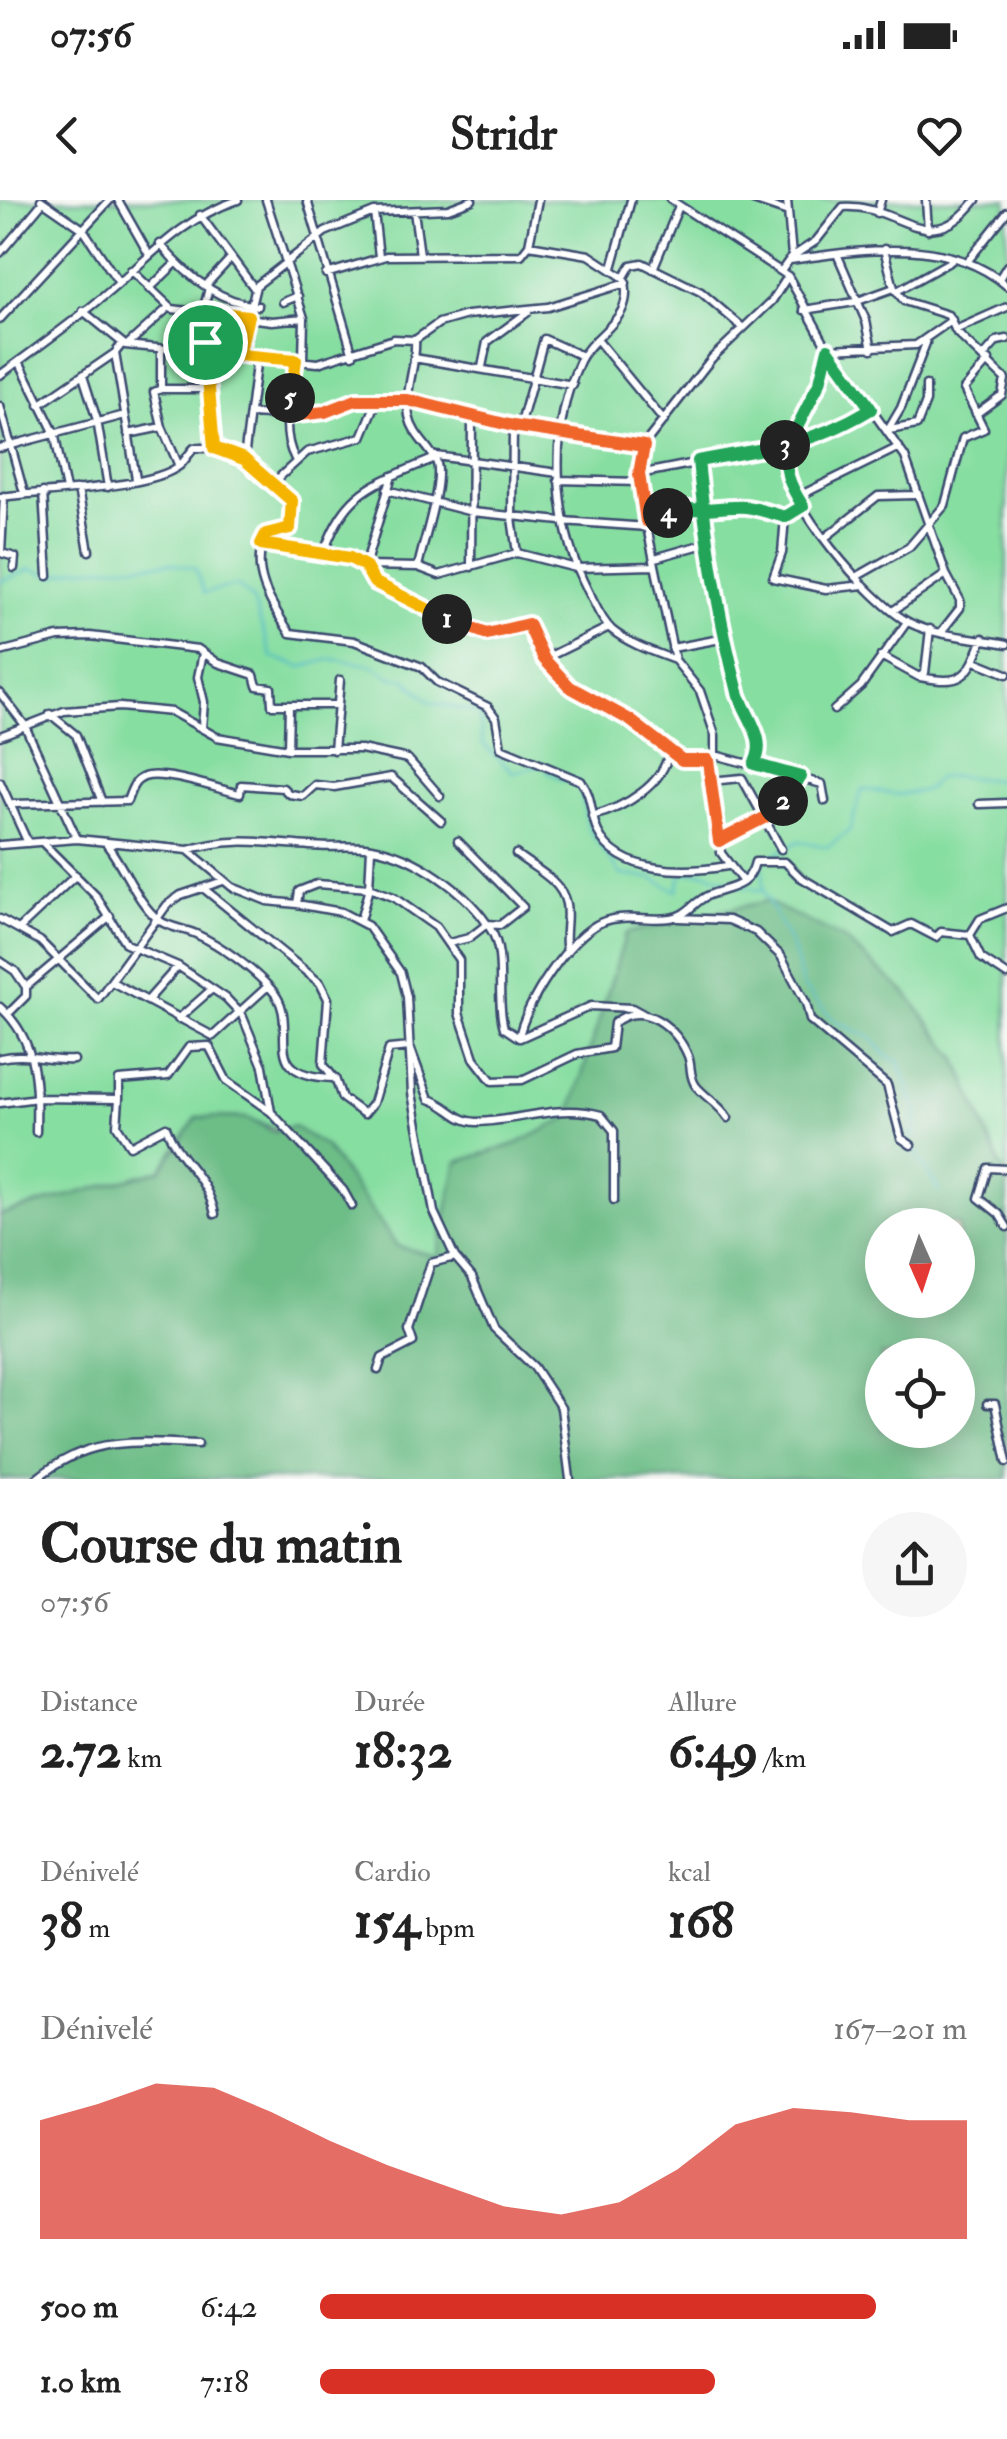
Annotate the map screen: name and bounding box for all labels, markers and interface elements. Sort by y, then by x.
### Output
text: 07:56 [50,11,132,59]
text: Stridr [450,107,557,163]
icon: back [40,108,95,163]
icon: heart [912,108,967,163]
pin [163,300,248,385]
icon: arrive [178,315,233,370]
pin: 5 [265,373,315,423]
text: 5 [284,380,296,415]
pin: 3 [760,420,810,470]
text: 3 [780,427,790,462]
pin: 4 [643,488,693,538]
text: 4 [660,495,676,530]
pin: 1 [422,594,472,644]
text: 1 [442,601,452,636]
pin: 2 [758,776,808,826]
text: 2 [776,783,790,818]
north arrow [865,1208,975,1318]
map controls [865,1208,975,1448]
button: locate [865,1338,975,1448]
text: Course du matin [40,1510,402,1579]
button: share [862,1512,967,1617]
text: 07:56 [40,1582,109,1622]
text: Distance [40,1685,138,1720]
text: Durée [354,1685,425,1720]
text: Allure [668,1685,737,1720]
text: 2.72 [40,1720,121,1783]
text: 18:32 [354,1720,452,1783]
text: 6:49 [668,1720,758,1783]
text: km [121,1741,162,1776]
text: /km [758,1741,806,1776]
text: Dénivelé [40,1855,139,1890]
text: Cardio [354,1855,431,1890]
text: kcal [668,1855,711,1890]
text: 38 [40,1890,83,1953]
text: 154 [354,1890,419,1953]
text: 168 [668,1890,734,1953]
text: m [83,1911,110,1946]
text: bpm [419,1911,475,1946]
text: Dénivelé [40,2009,153,2049]
text: 167–201 m [833,2009,967,2049]
text: 500 m [40,2287,118,2327]
text: 6:42 [200,2287,258,2327]
text: 1.0 km [40,2362,121,2402]
text: 7:18 [200,2362,249,2402]

